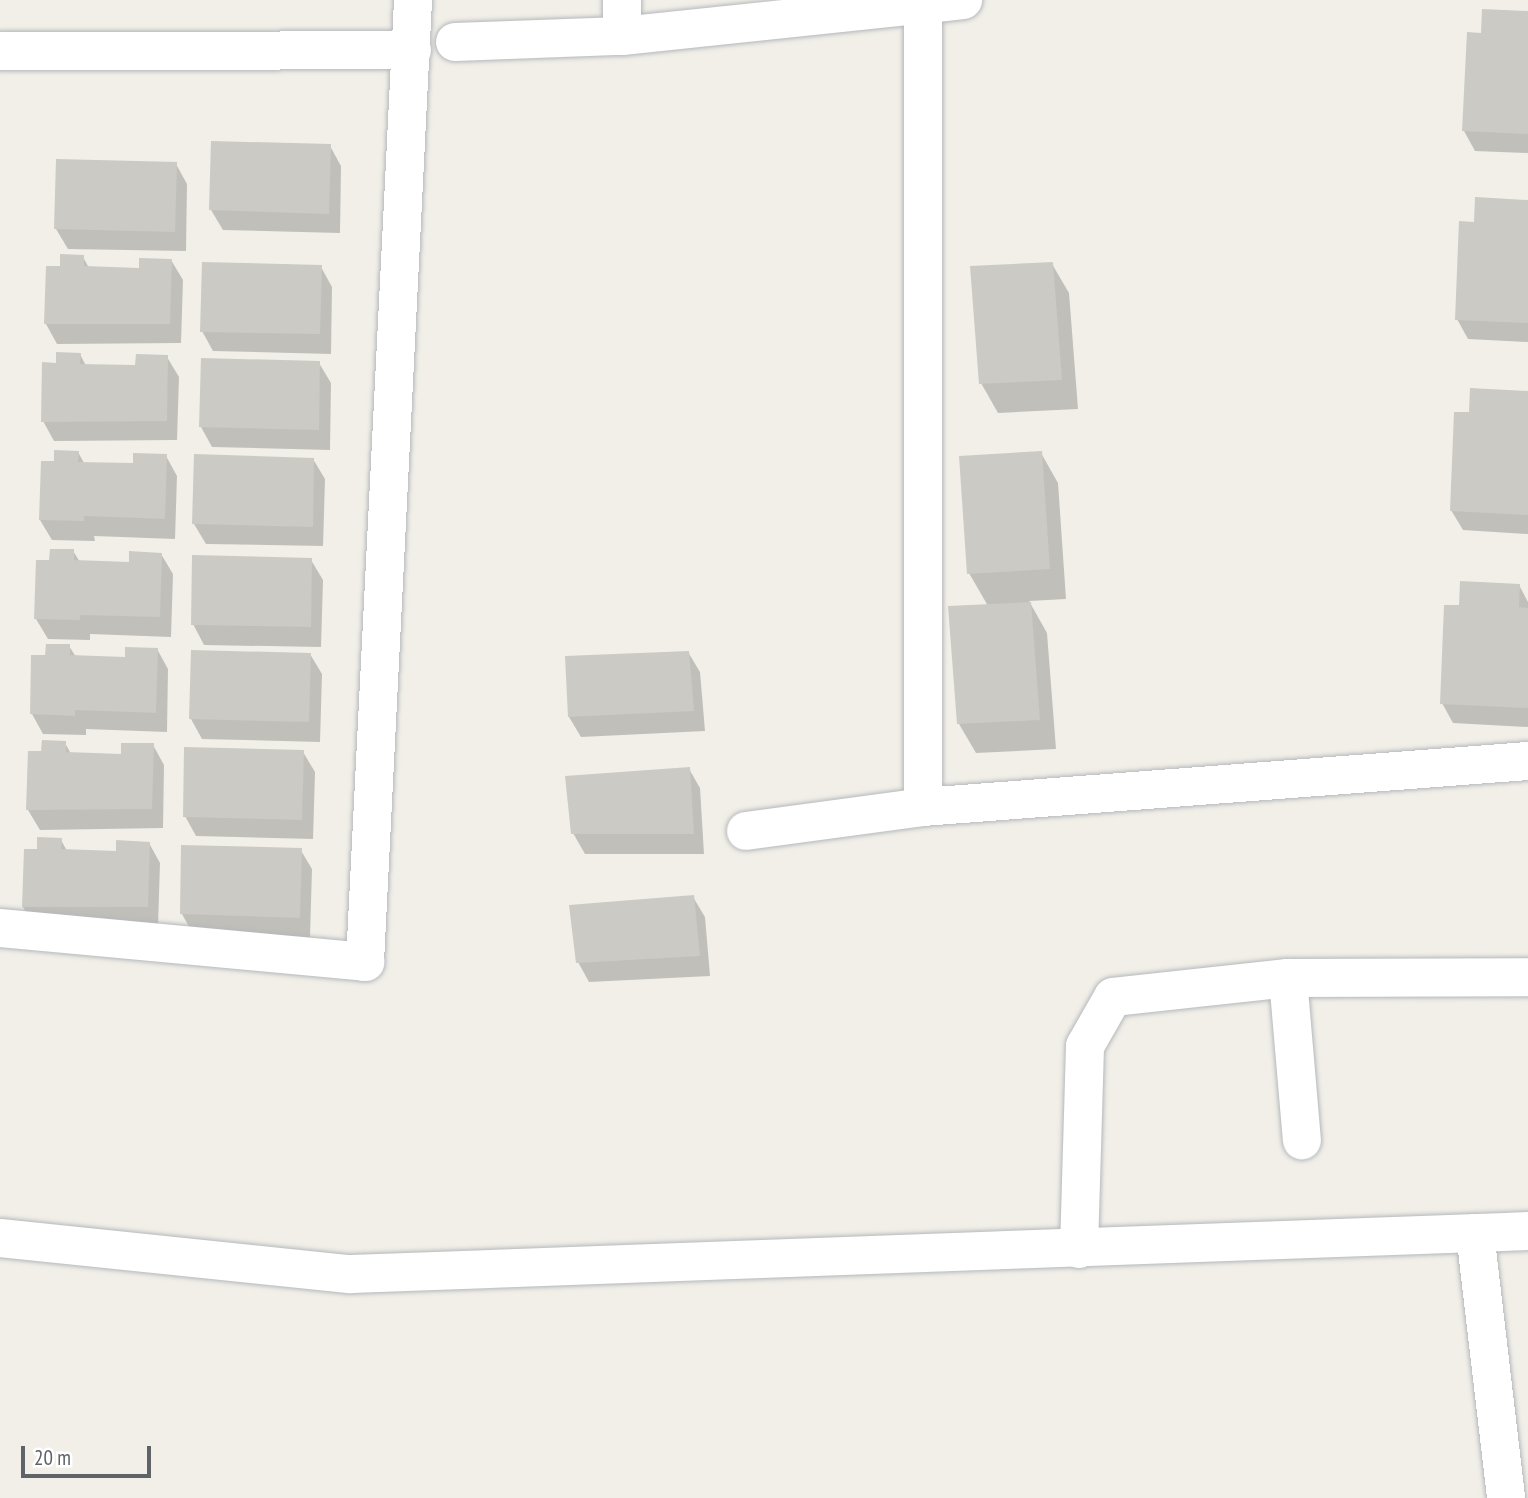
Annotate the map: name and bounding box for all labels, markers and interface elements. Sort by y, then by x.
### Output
scale bar [24,1432,154,1476]
text: 20 m [34,1444,71,1471]

